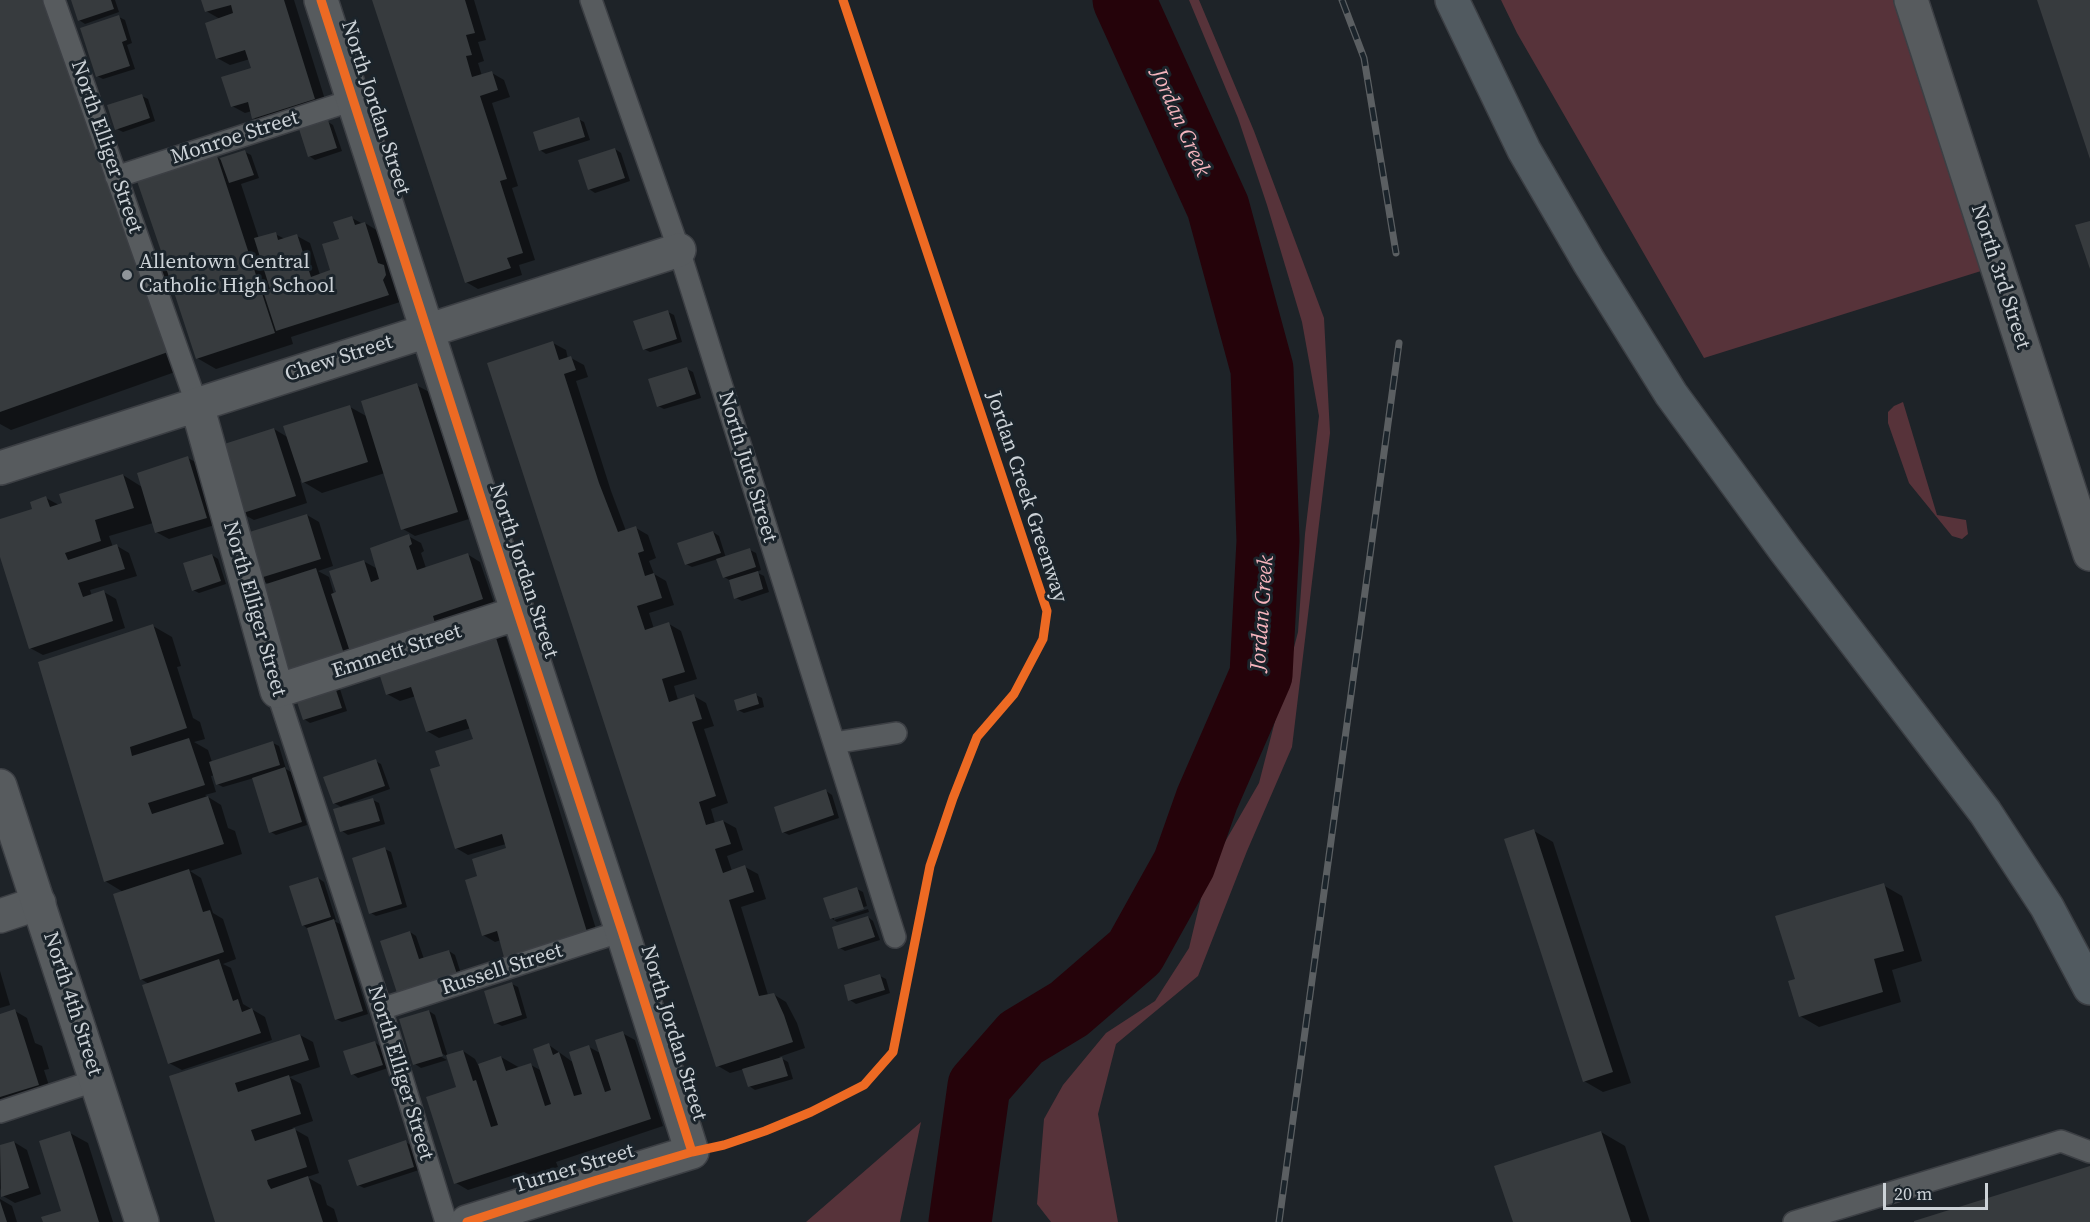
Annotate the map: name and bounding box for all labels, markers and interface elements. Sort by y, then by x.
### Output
street label: North Jordan Street [335,17,415,199]
street label: North Elliger Street [65,57,147,237]
water label: Jordan Creek [1144,65,1216,181]
street label: Monroe Street [168,105,302,171]
street label: North 3rd Street [1965,201,2035,353]
place label: Allentown Central Catholic High School [139,250,335,300]
marker: Allentown Central Catholic High School [120,268,134,282]
street label: Chew Street [282,330,396,388]
street label: North Jute Street [712,388,782,546]
street label: Jordan Creek Greenway [980,388,1072,606]
street label: North Jordan Street [483,480,563,662]
street label: North Elliger Street [217,518,291,700]
water label: Jordan Creek [1246,555,1280,671]
street label: Emmett Street [329,619,465,685]
street label: North 4th Street [37,929,107,1079]
street label: Russell Street [438,939,566,1001]
street label: North Jordan Street [634,942,712,1124]
street label: North Elliger Street [361,983,439,1163]
street label: Turner Street [511,1139,637,1199]
scale bar [1886,1171,1991,1209]
text: 20 m [1894,1181,1932,1206]

